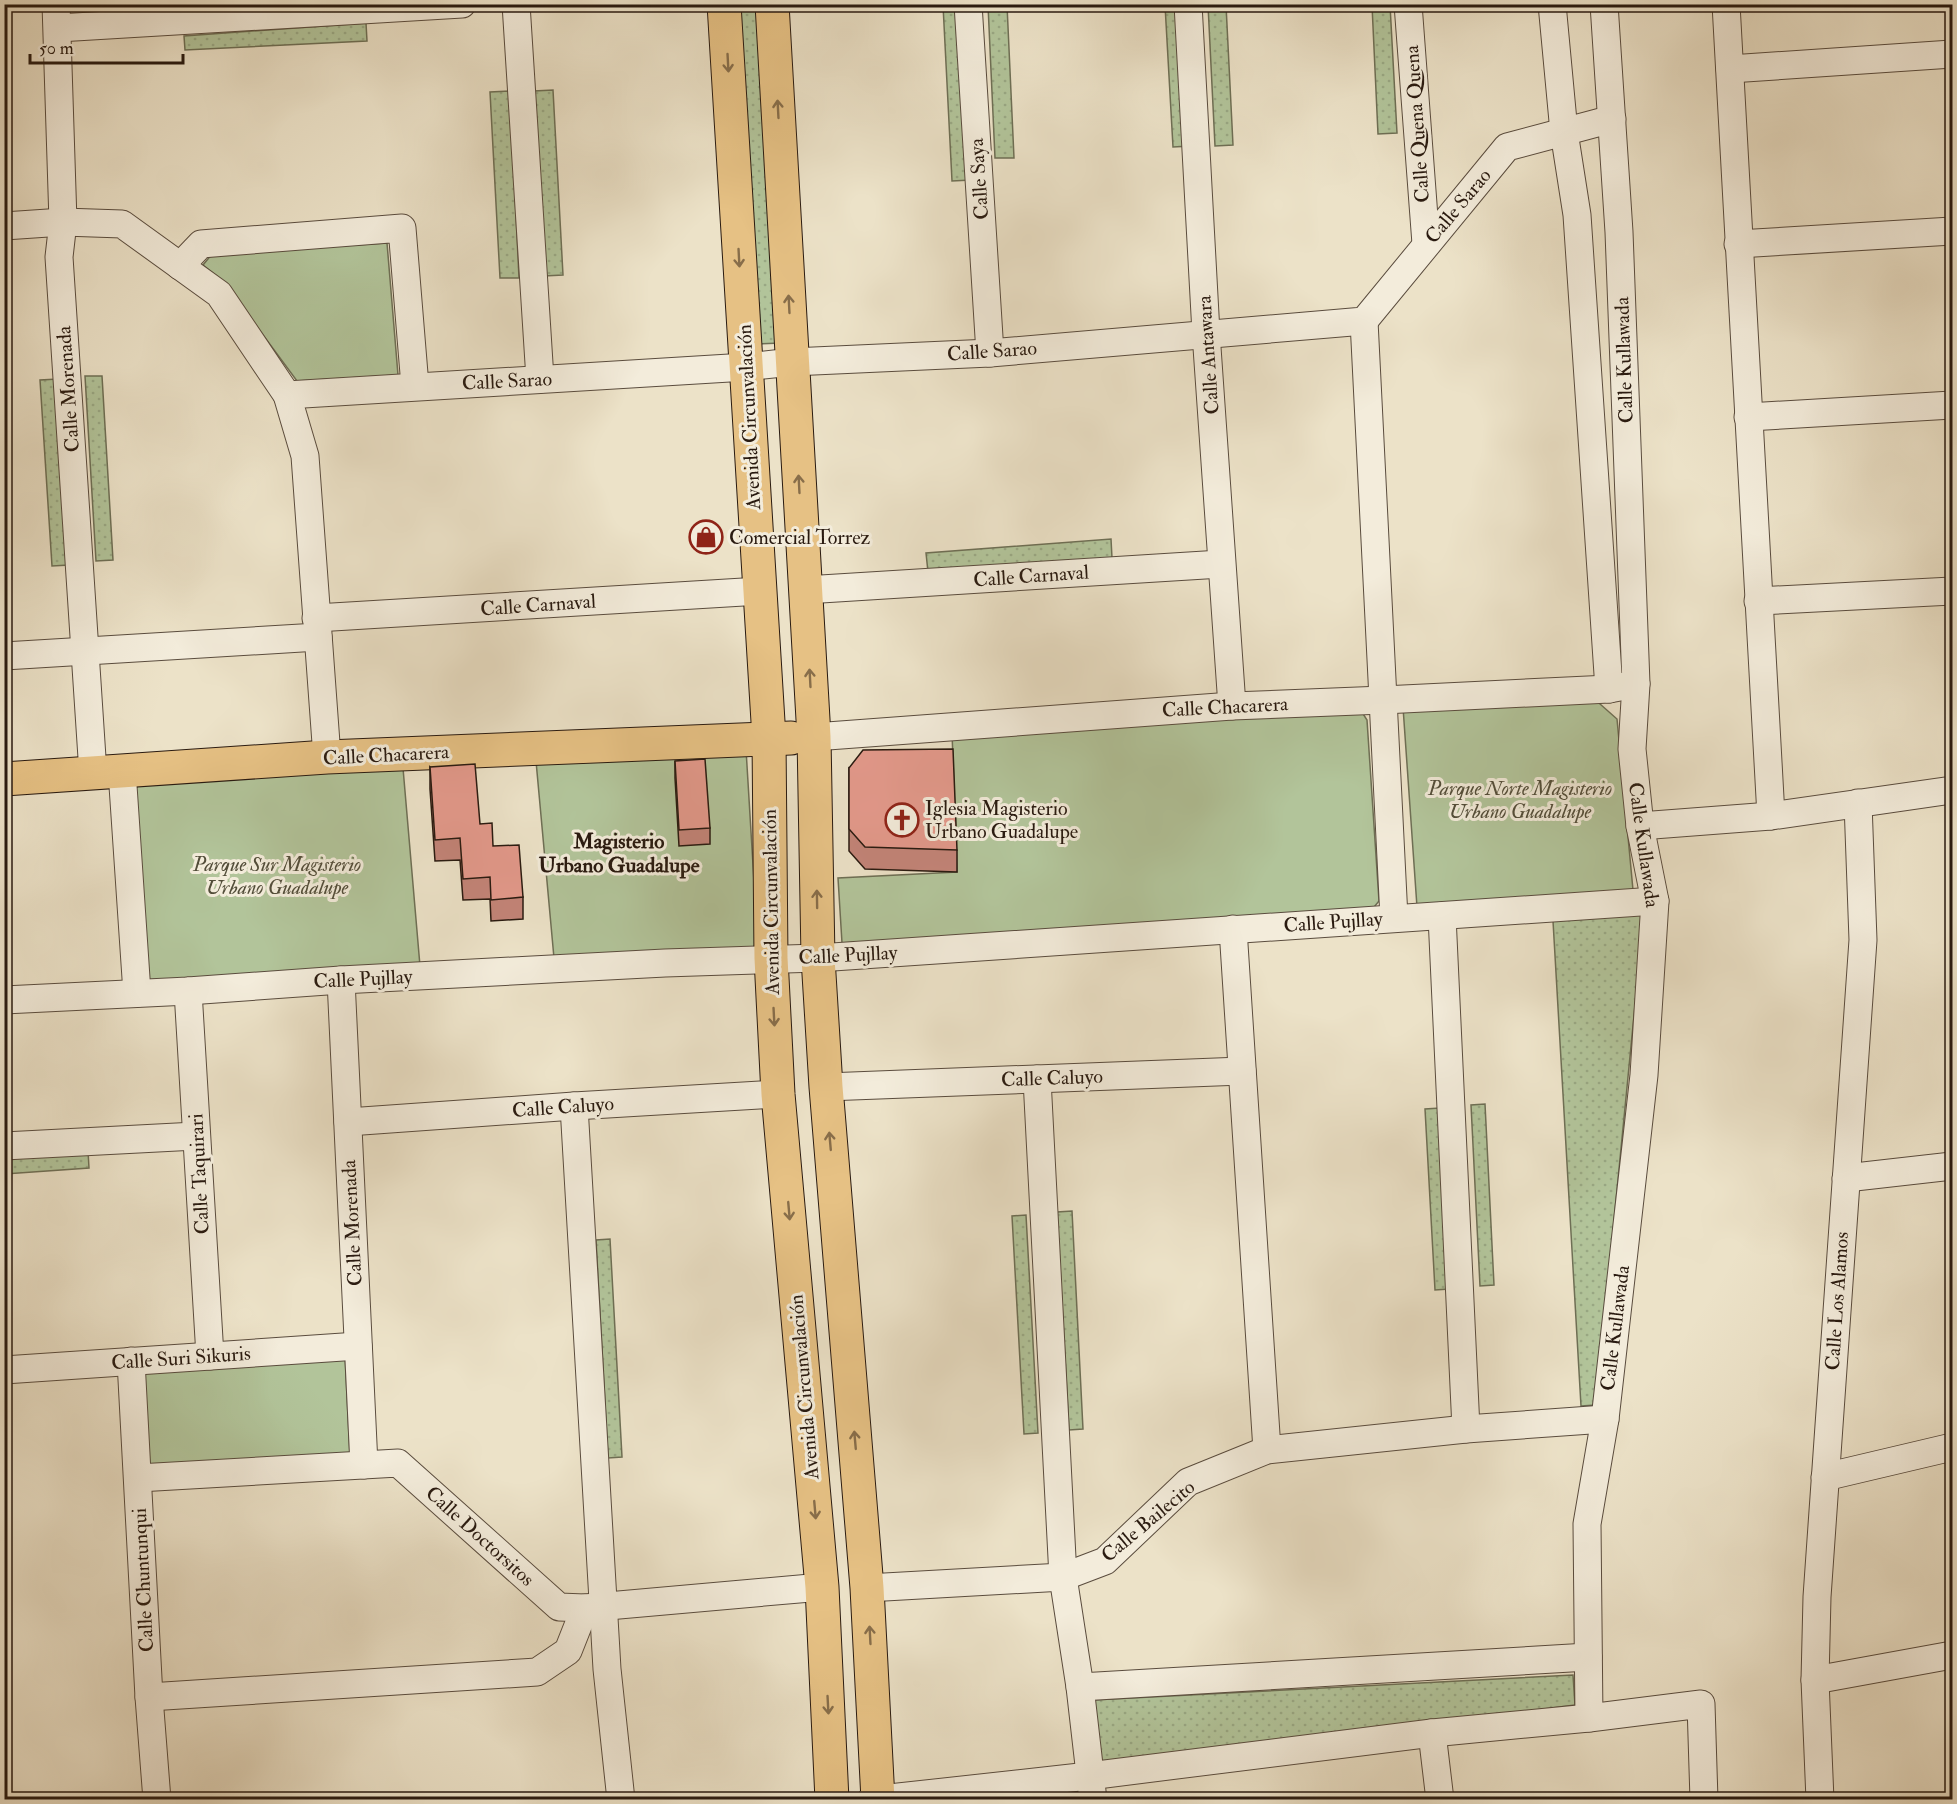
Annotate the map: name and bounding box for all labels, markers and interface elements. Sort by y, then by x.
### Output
scale bar [30,27,183,65]
text: 50 m [39,37,74,60]
street label: Calle Quena Quena [1399,44,1435,204]
one-way arrow [722,52,733,72]
one-way arrow [772,99,783,119]
street label: Calle Saya [964,137,994,221]
street label: Calle Sarao [1419,163,1497,249]
one-way arrow [734,247,745,267]
one-way arrow [783,294,794,314]
street label: Calle Antawara [1191,294,1225,415]
street label: Calle Kullawada [1609,296,1639,424]
street label: Calle Morenada [51,324,85,453]
street label: Avenida Circunvalación [732,324,766,511]
street label: Calle Sarao [946,335,1038,367]
street label: Calle Sarao [461,366,553,396]
one-way arrow [794,474,805,494]
shop icon: Comercial Torrez [688,519,724,555]
place label: Comercial Torrez [729,525,871,550]
street label: Calle Carnaval [972,559,1090,593]
street label: Calle Carnaval [479,588,597,622]
one-way arrow [805,669,816,689]
street label: Calle Chacarera [1161,691,1290,723]
street label: Calle Chacarera [322,739,451,771]
park label: Parque Norte Magisterio Urbano Guadalupe [1427,776,1612,824]
street label: Calle Kullawada [1623,781,1665,910]
place label: Iglesia Magisterio Urbano Guadalupe [925,796,1078,845]
church icon: Iglesia Magisterio Urbano Guadalupe [884,802,920,838]
street label: Avenida Circunvalación [757,809,785,996]
district label: Magisterio Urbano Guadalupe [539,828,700,879]
park label: Parque Sur Magisterio Urbano Guadalupe [192,852,361,900]
one-way arrow [811,890,823,910]
street label: Calle Pujllay [1283,906,1385,938]
street label: Calle Pujllay [798,940,899,970]
street label: Calle Pujllay [313,964,414,994]
one-way arrow [769,1006,780,1026]
street label: Calle Caluyo [1001,1064,1103,1092]
street label: Calle Caluyo [511,1091,615,1123]
street label: Calle Taquirari [183,1113,215,1235]
one-way arrow [824,1132,835,1152]
street label: Calle Morenada [336,1158,368,1287]
one-way arrow [784,1201,795,1221]
street label: Calle Los Alamos [1820,1231,1854,1371]
street label: Calle Kullawada [1595,1263,1635,1392]
street label: Avenida Circunvalación [783,1293,825,1482]
street label: Calle Suri Sikuris [110,1341,252,1375]
one-way arrow [849,1431,860,1451]
street label: Calle Bailecito [1096,1474,1200,1568]
street label: Calle Doctorsitos [420,1481,540,1592]
one-way arrow [810,1500,821,1519]
street label: Calle Chuntunqui [127,1507,159,1653]
one-way arrow [864,1625,875,1645]
one-way arrow [822,1694,833,1714]

